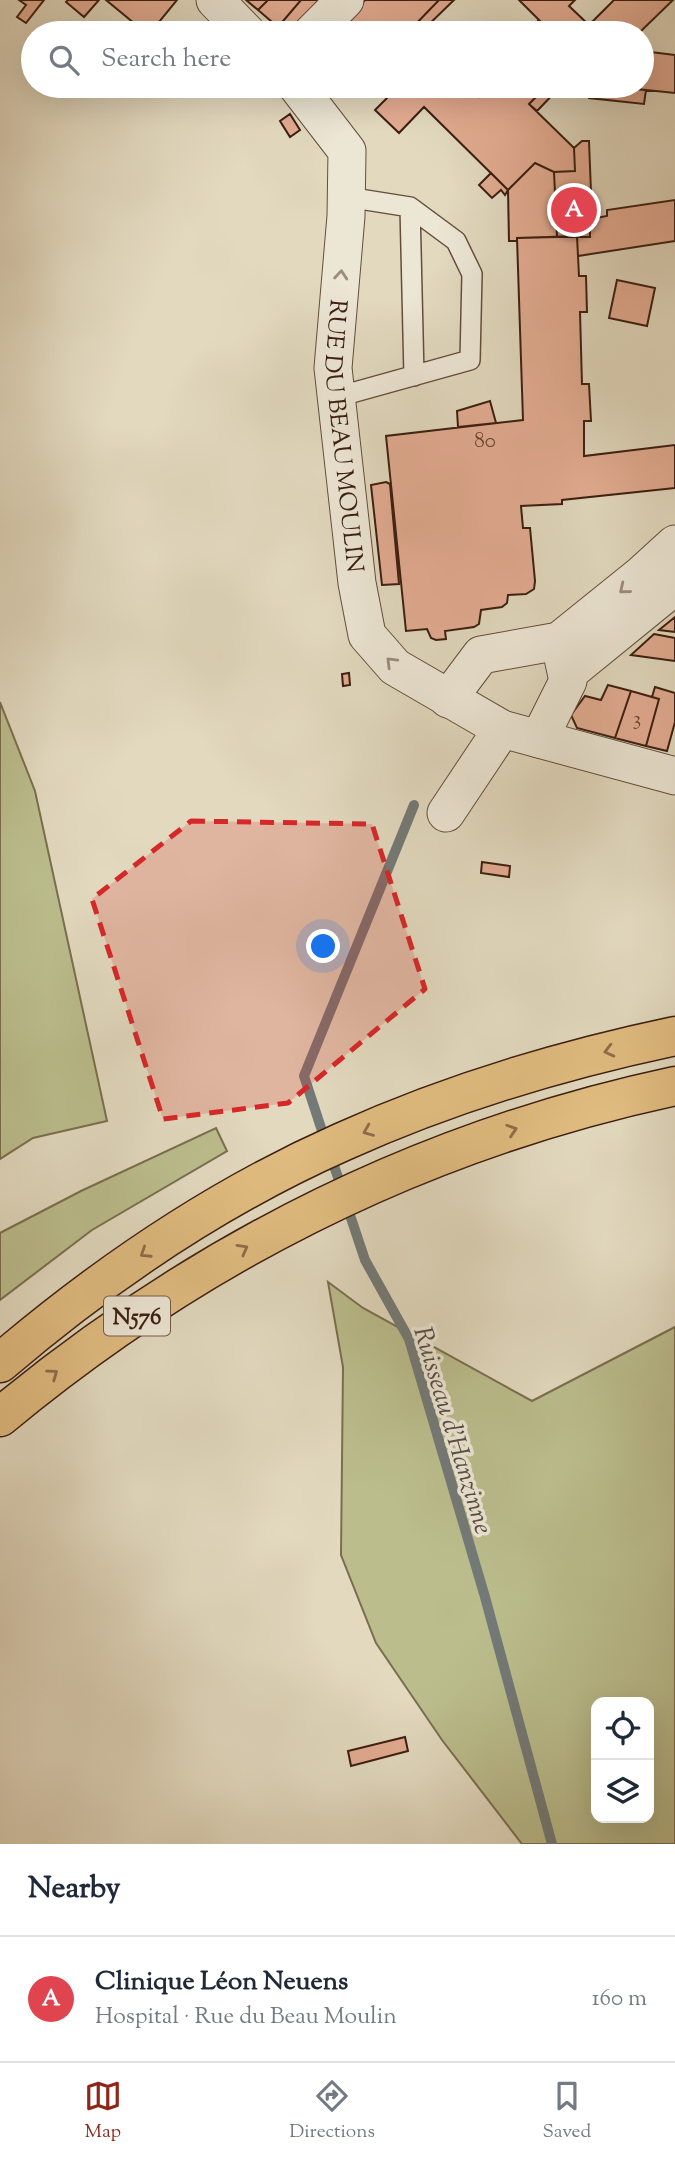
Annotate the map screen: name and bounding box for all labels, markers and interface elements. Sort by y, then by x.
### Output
search box [21,21,654,98]
icon: search [45,41,83,79]
text: Search here [101,41,231,78]
pin: A [551,184,597,236]
one-way arrow [333,269,348,280]
street label: RUE DU BEAU MOULIN [314,298,371,574]
house number: 80 [474,427,496,457]
one-way arrow [619,581,631,594]
one-way arrow [386,657,399,670]
house number: 3 [633,705,641,735]
your location [306,929,340,963]
one-way arrow [603,1043,615,1057]
one-way arrow [363,1123,375,1137]
one-way arrow [505,1124,517,1138]
one-way arrow [140,1244,153,1257]
one-way arrow [235,1244,248,1257]
road number: N576 [104,1296,170,1336]
water label: Ruisseau d'Hanzinne [402,1322,501,1539]
one-way arrow [45,1370,58,1382]
map controls [591,1697,654,1823]
button: locate [591,1697,654,1760]
button: layers [591,1760,654,1823]
text: Nearby [28,1868,120,1911]
text: Clinique Léon Neuens [95,1964,348,2001]
text: A [42,1983,60,2016]
text: 160 m [592,1983,647,2016]
text: Hospital · Rue du Beau Moulin [95,2001,397,2034]
tab: Map [84,2077,122,2146]
tab: Directions [289,2077,375,2146]
tab: Saved [542,2077,591,2146]

